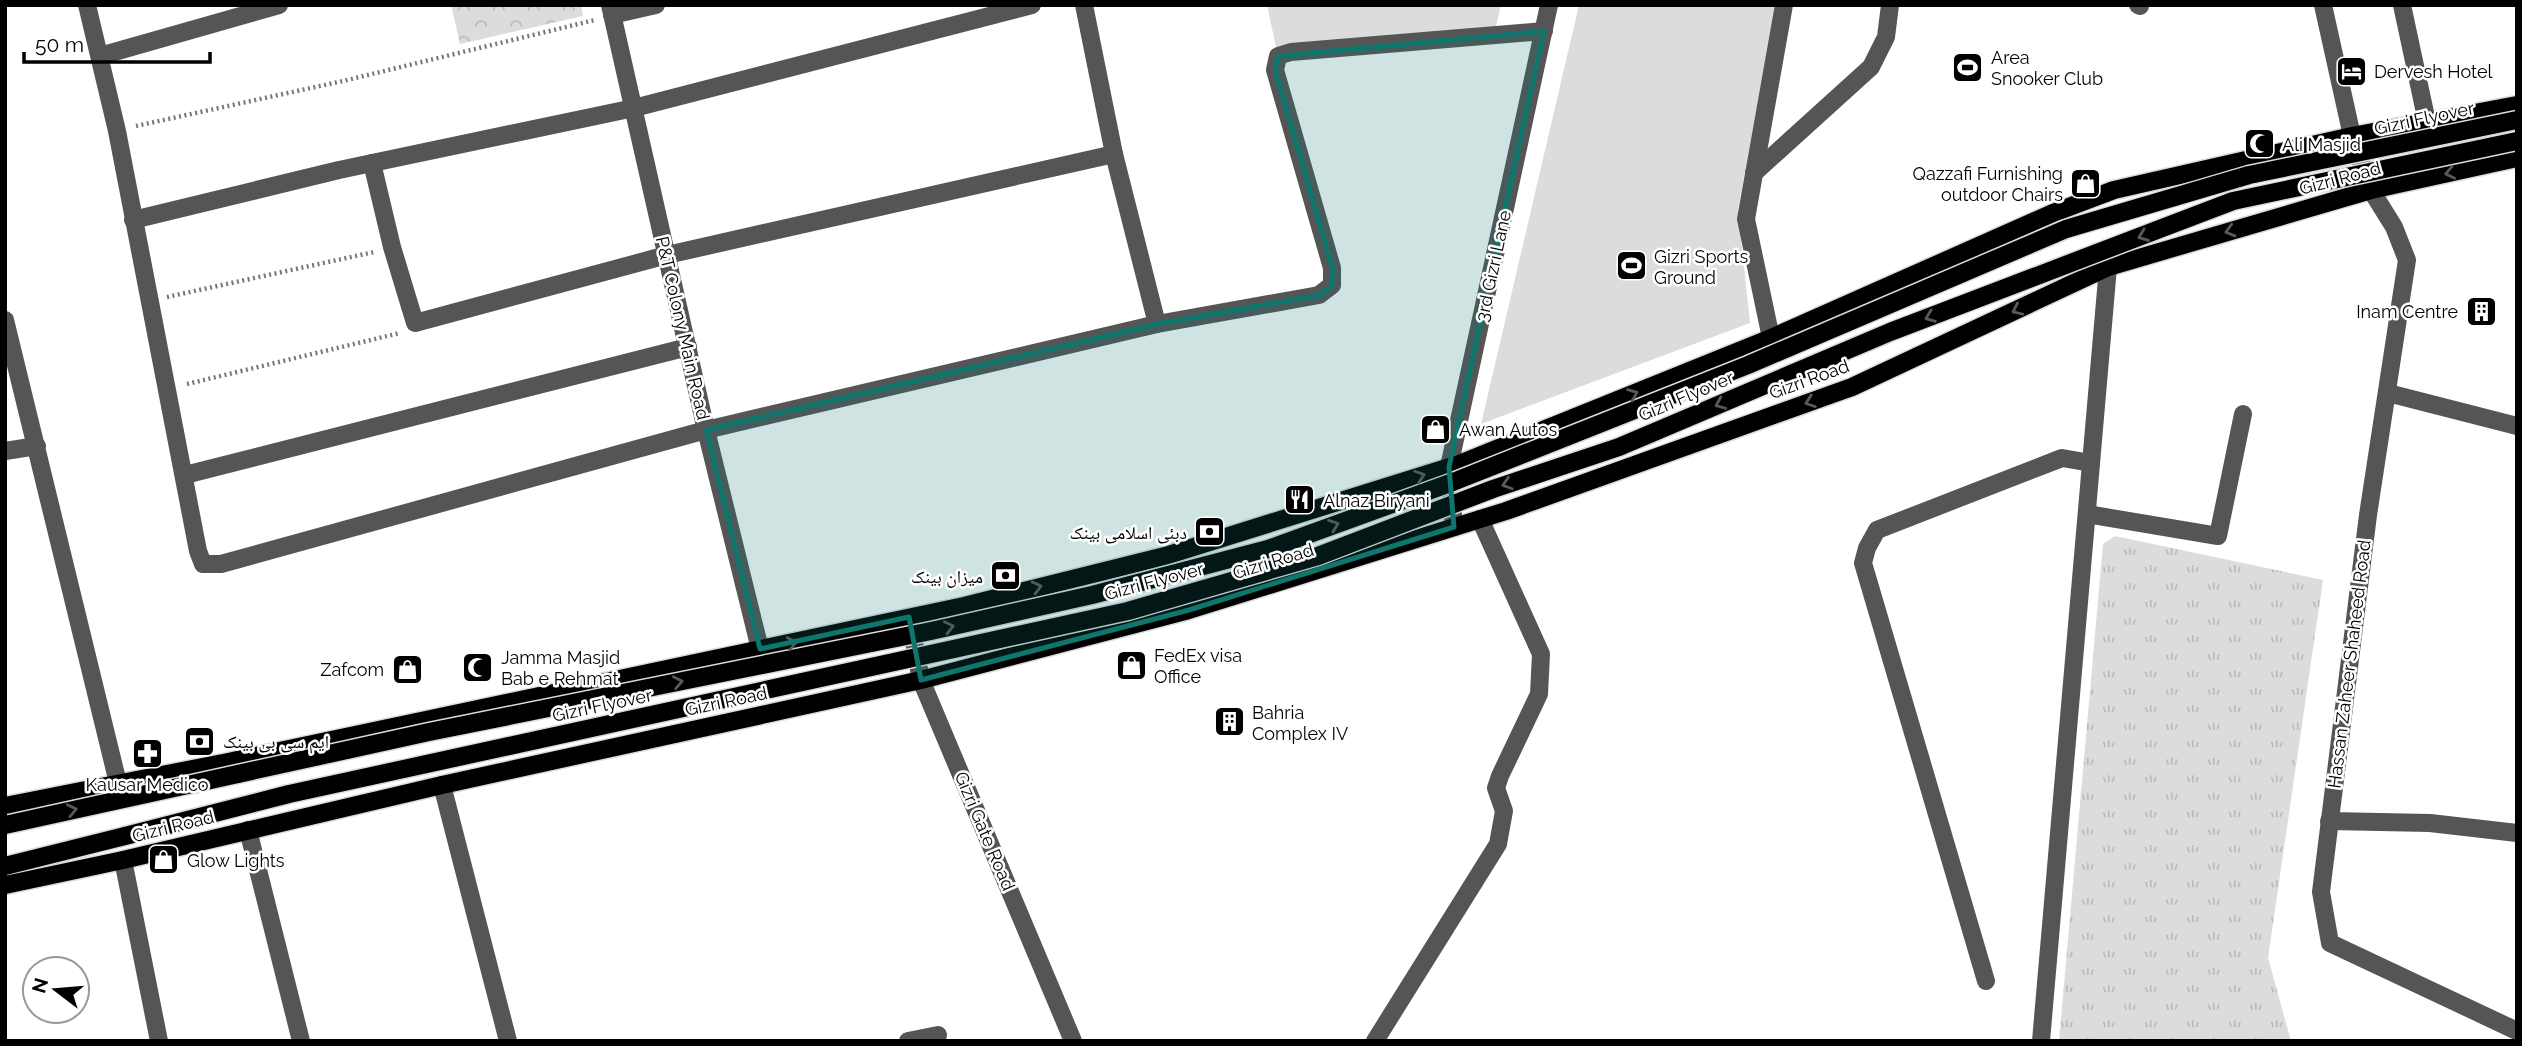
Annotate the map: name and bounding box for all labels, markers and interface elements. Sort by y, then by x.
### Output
scale bar [24,21,210,65]
text: 50 m [35,32,84,57]
place label: Area Snooker Club [1991,47,2103,89]
sports icon: Area Snooker Club [1951,50,1985,84]
hotel icon: Dervesh Hotel [2334,54,2368,88]
place label: Dervesh Hotel [2374,61,2493,82]
street label: Gizri Flyover [2372,97,2477,139]
mosque icon: Ali Masjid [2242,127,2276,161]
place label: Ali Masjid [2282,134,2361,155]
street label: Gizri Road [2297,157,2383,199]
place label: Qazzafi Furnishing outdoor Chairs [1912,163,2063,205]
one-way arrow [2444,164,2456,179]
shop icon: Qazzafi Furnishing outdoor Chairs [2069,166,2103,200]
street label: 3rd Gizri Lane [1471,208,1515,324]
one-way arrow [2225,223,2237,238]
one-way arrow [2137,228,2149,242]
street label: P&T Colony Main Road [652,234,714,422]
place label: Gizri Sports Ground [1654,246,1749,288]
sports icon: Gizri Sports Ground [1614,249,1648,283]
building icon: Inam Centre [2464,294,2498,328]
one-way arrow [2012,301,2025,315]
place label: Inam Centre [2356,301,2458,322]
one-way arrow [1924,308,1936,322]
street label: Gizri Road [1766,355,1852,403]
street label: Gizri Flyover [1635,366,1738,426]
one-way arrow [1626,389,1638,403]
one-way arrow [1804,394,1816,408]
one-way arrow [1715,396,1727,410]
shop icon: Awan Autos [1419,412,1453,446]
place label: Awan Autos [1459,419,1558,440]
one-way arrow [1414,470,1426,484]
one-way arrow [1502,476,1514,491]
restaurant icon: Alnaz Biryani [1283,483,1317,517]
place label: Alnaz Biryani [1323,490,1430,511]
bank icon: دبئی اسلامی بینک [1193,515,1227,549]
one-way arrow [1328,519,1340,533]
place label: دبئی اسلامی بینک [1069,522,1187,544]
street label: Hassan Zaheer Shaheed Road [2323,538,2375,790]
street label: Gizri Road [1230,539,1316,583]
street label: Gizri Flyover [1102,558,1206,604]
bank icon: میزان بینک [989,559,1023,593]
place label: میزان بینک [911,566,983,588]
one-way arrow [1031,581,1043,595]
one-way arrow [943,621,955,635]
one-way arrow [786,636,798,651]
place label: FedEx visa Office [1154,645,1242,687]
place label: Jamma Masjid Bab e Rehmat [501,647,620,689]
shop icon: FedEx visa Office [1114,648,1148,682]
mosque icon: Jamma Masjid Bab e Rehmat [461,650,495,684]
shop icon: Zafcom [390,652,424,686]
place label: Zafcom [320,659,384,680]
one-way arrow [672,675,684,690]
street label: Gizri Road [683,682,769,720]
street label: Gizri Flyover [550,684,655,726]
place label: Bahria Complex IV [1252,702,1348,744]
building icon: Bahria Complex IV [1212,705,1246,739]
bank icon: ایم سی بی بینک [183,724,217,758]
place label: ایم سی بی بینک [223,731,329,754]
pharmacy icon: Kausar Medico [130,737,164,771]
street label: Gizri Gate Road [950,768,1020,894]
place label: Kausar Medico [86,774,209,795]
one-way arrow [66,804,78,819]
street label: Gizri Road [130,806,216,846]
shop icon: Glow Lights [147,843,181,877]
place label: Glow Lights [187,850,285,871]
north arrow [21,955,91,1025]
text: N [27,975,52,995]

